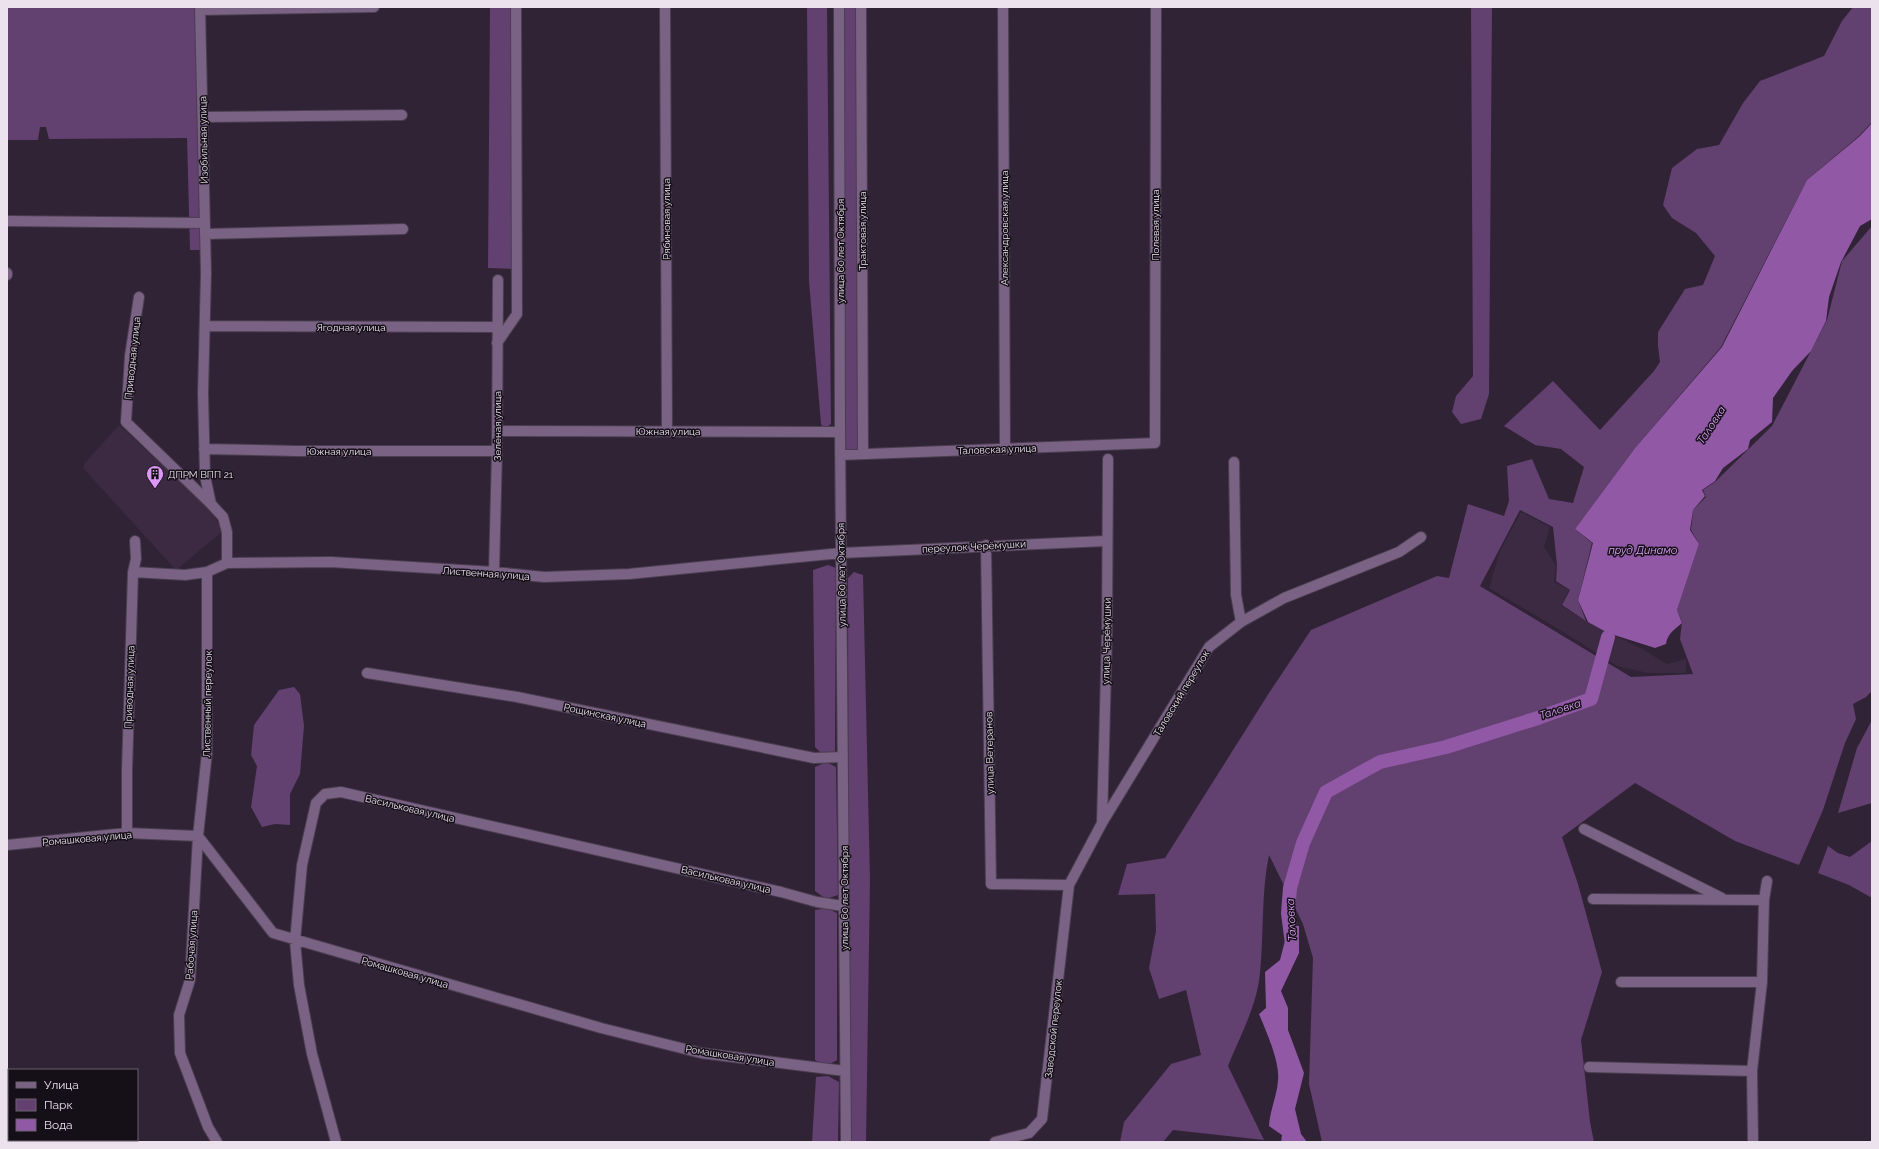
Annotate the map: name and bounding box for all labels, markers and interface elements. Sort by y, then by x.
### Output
street label: Изобильная улица [197,96,210,184]
street label: Александровская улица [999,170,1010,286]
street label: Рябиновая улица [661,178,672,260]
street label: Полевая улица [1150,189,1161,261]
street label: Трактовая улица [857,191,868,271]
street label: улица 60 лет Октября [835,199,846,303]
street label: Приводная улица [123,316,142,400]
street label: Ягодная улица [316,322,386,333]
street label: Зелёная улица [492,391,503,461]
water label: Таловка [1694,404,1729,447]
street label: Южная улица [636,426,700,437]
street label: Таловская улица [957,443,1037,456]
street label: Южная улица [307,446,371,457]
building icon: ДПРМ ВПП 21 [145,464,165,489]
place label: ДПРМ ВПП 21 [168,469,234,480]
street label: улица 60 лет Октября [835,523,848,627]
street label: переулок Черёмушки [922,538,1026,555]
water label: пруд Динамо [1609,544,1678,557]
street label: Лиственная улица [442,565,530,582]
street label: улица Черёмушки [1100,597,1113,684]
street label: Приводная улица [123,645,136,729]
street label: Таловский переулок [1151,648,1211,738]
street label: Лиственный переулок [201,650,214,758]
water label: Таловка [1538,697,1583,722]
street label: Рощинская улица [563,701,647,730]
street label: улица Ветеранов [983,712,996,794]
street label: Васильковая улица [364,793,456,824]
street label: Ромашковая улица [42,829,132,848]
street label: улица 60 лет Октября [839,846,850,950]
street label: Васильковая улица [680,864,772,895]
water label: Таловка [1284,898,1299,942]
street label: Рабочая улица [184,910,199,980]
street label: Ромашковая улица [360,955,450,990]
street label: Заводской переулок [1043,979,1064,1079]
street label: Ромашковая улица [685,1043,775,1068]
legend [8,1069,138,1141]
text: Улица [44,1078,79,1092]
text: Парк [44,1098,73,1112]
text: Вода [44,1118,73,1132]

